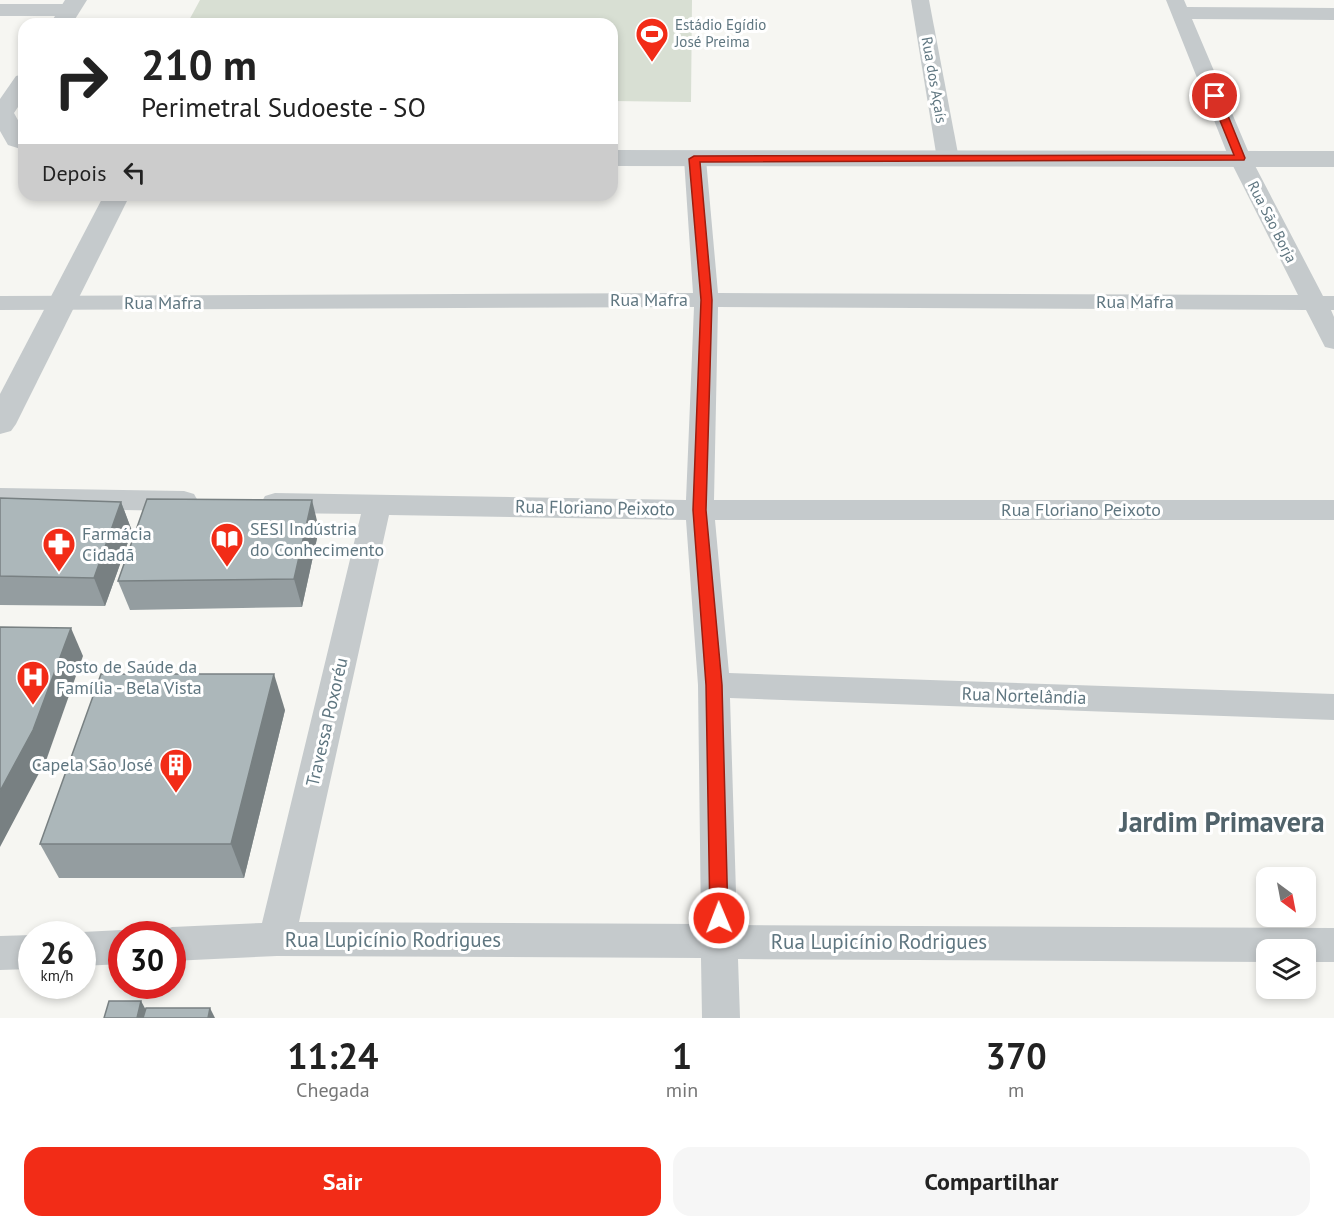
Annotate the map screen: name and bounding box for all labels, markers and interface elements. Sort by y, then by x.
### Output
place label: Estádio Egídio José Preima [674,15,766,51]
sports icon: Estádio Egídio José Preima [634,16,670,63]
street label: Rua dos Açaís [918,35,951,125]
text: 210 m [141,37,257,92]
icon: right [42,42,120,120]
pin [1189,70,1240,121]
icon: arrive [1198,79,1231,112]
text: Perimetral Sudoeste - SO [141,90,426,124]
icon: left [118,156,151,189]
text: Depois [42,159,106,187]
street label: Rua São Borja [1244,178,1301,266]
street label: Rua Mafra [610,288,688,311]
street label: Rua Mafra [1096,290,1174,313]
street label: Rua Mafra [124,291,202,314]
street label: Rua Floriano Peixoto [515,495,675,520]
street label: Rua Floriano Peixoto [1001,498,1161,521]
place label: SESI Indústria do Conhecimento [250,517,384,561]
library icon: SESI Indústria do Conhecimento [209,521,245,568]
place label: Farmácia Cidadã [82,522,152,566]
pharmacy icon: Farmácia Cidadã [41,526,77,573]
place label: Posto de Saúde da Família - Bela Vista [56,655,202,699]
street label: Travessa Poxoréu [300,655,353,789]
hospital icon: Posto de Saúde da Família - Bela Vista [15,659,51,706]
street label: Rua Nortelândia [961,682,1087,709]
building icon: Capela São José [158,747,194,794]
place label: Capela São José [32,753,153,776]
district label: Jardim Primavera [1118,803,1325,840]
north arrow [1256,867,1316,927]
map controls [1256,867,1316,999]
position arrow [687,886,751,950]
speed limit sign: 30 [108,921,186,999]
street label: Rua Lupicínio Rodrigues [285,926,501,953]
street label: Rua Lupicínio Rodrigues [771,928,987,955]
text: 26 [40,933,74,972]
button: layers [1256,939,1316,999]
text: km/h [41,966,73,985]
text: 11:24 [287,1032,379,1079]
text: 1 [672,1032,692,1079]
text: 370 [986,1032,1047,1079]
text: Chegada [296,1077,370,1103]
text: min [666,1077,698,1103]
text: m [1008,1077,1024,1103]
button: Sair [24,1147,661,1216]
button: Compartilhar [673,1147,1310,1216]

